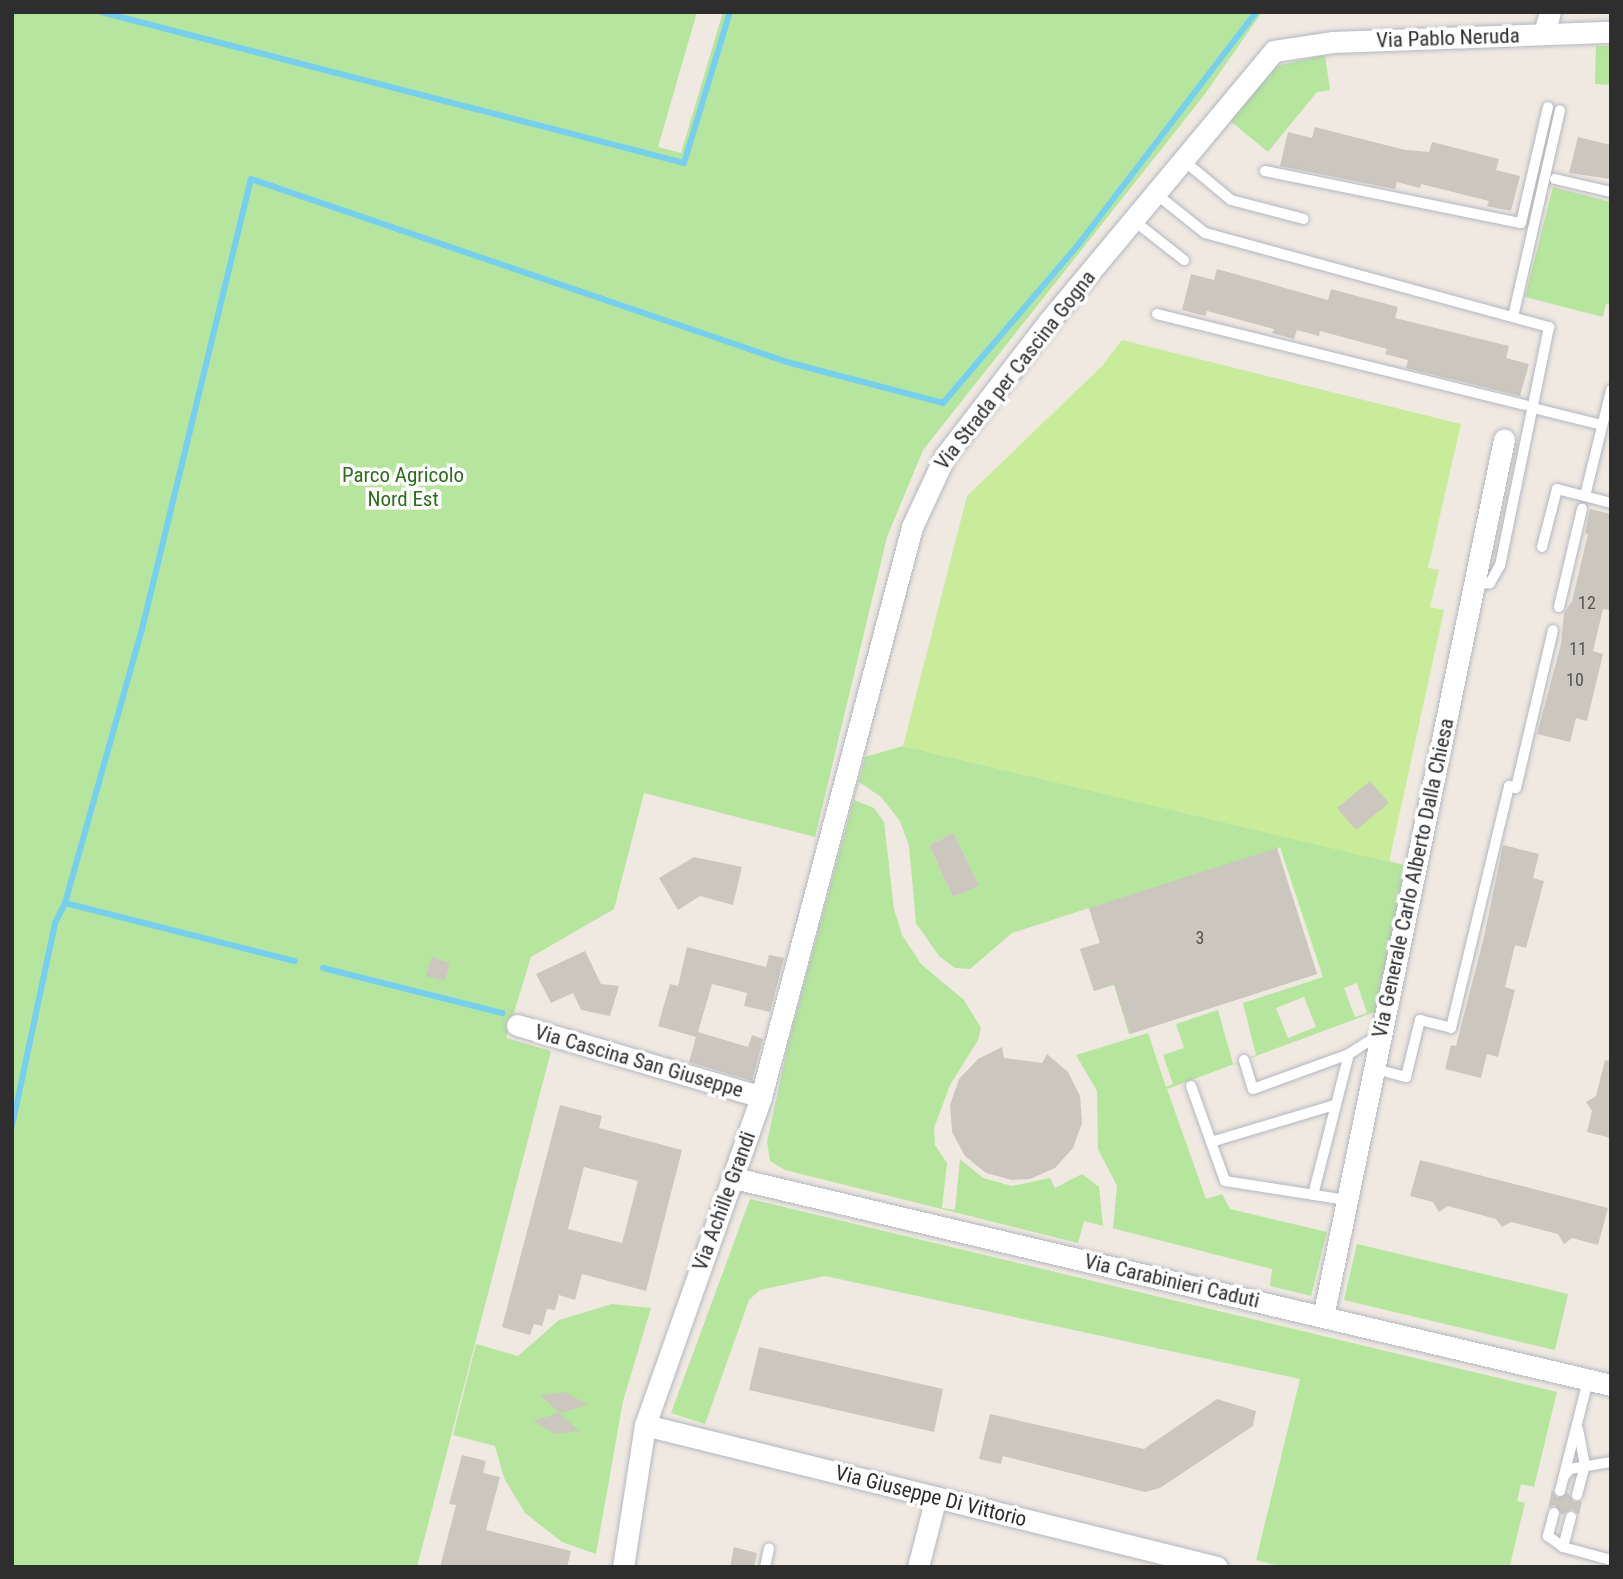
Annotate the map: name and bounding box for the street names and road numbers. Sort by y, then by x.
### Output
street label: Via Pablo Neruda [1376,23,1520,53]
street label: Via Strada per Cascina Gogna [929,265,1101,475]
street label: Via Generale Carlo Alberto Dalla Chiesa [1367,716,1459,1040]
street label: Via Cascina San Giuseppe [532,1019,746,1103]
street label: Via Achille Grandi [687,1128,761,1274]
street label: Via Carabinieri Caduti [1082,1249,1262,1313]
street label: Via Giuseppe Di Vittorio [833,1460,1029,1532]

